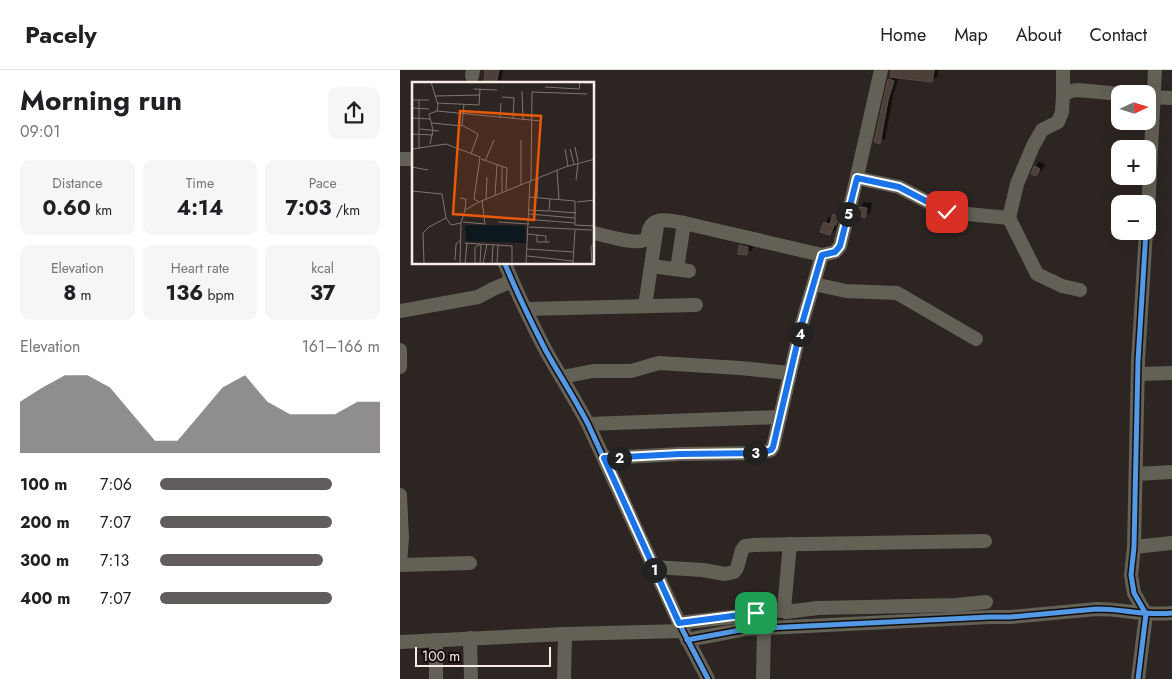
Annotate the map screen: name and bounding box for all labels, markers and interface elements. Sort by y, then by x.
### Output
text: Pacely [25,17,97,52]
text: Home [880,22,926,48]
text: Map [954,22,988,48]
text: About [1016,22,1061,48]
text: Contact [1089,22,1147,48]
text: Morning run [20,80,182,121]
inset map [412,82,595,265]
north arrow [1111,85,1156,130]
map controls [1111,85,1156,240]
button: share [328,87,380,139]
text: 09:01 [20,120,60,143]
button: + [1111,140,1156,185]
text: Distance [52,173,102,193]
text: Time [186,173,214,193]
text: Pace [309,173,337,193]
pin [926,191,968,233]
text: 0.60 [42,193,91,223]
text: 4:14 [177,193,223,223]
text: 7:03 [285,193,332,223]
button: − [1111,195,1156,240]
icon: check [933,198,961,226]
text: km [91,200,112,220]
text: /km [332,200,360,220]
pin: 5 [836,202,860,226]
text: 5 [844,204,853,224]
text: Elevation [51,258,104,278]
text: Heart rate [171,258,229,278]
text: kcal [311,258,334,278]
text: 8 [63,278,76,308]
text: 136 [166,278,203,308]
text: 37 [310,278,335,308]
text: m [76,285,91,305]
text: bpm [203,285,234,305]
pin: 4 [788,322,812,346]
text: 4 [796,324,805,344]
text: Elevation [20,335,80,358]
text: 161–166 m [302,335,380,358]
pin: 3 [742,440,768,466]
text: 3 [751,443,760,463]
pin: 2 [606,446,632,470]
text: 2 [615,448,624,468]
text: 100 m [20,473,67,496]
text: 7:06 [100,473,132,496]
text: 200 m [20,511,70,534]
text: 7:07 [100,511,131,534]
text: 300 m [20,549,69,572]
text: 7:13 [100,549,129,572]
pin: 1 [642,558,666,582]
text: 1 [651,560,658,580]
text: 400 m [20,587,70,610]
text: 7:07 [100,587,131,610]
pin [735,592,777,634]
icon: arrive [742,599,770,627]
scale bar [415,644,551,667]
text: 100 m [422,646,460,666]

